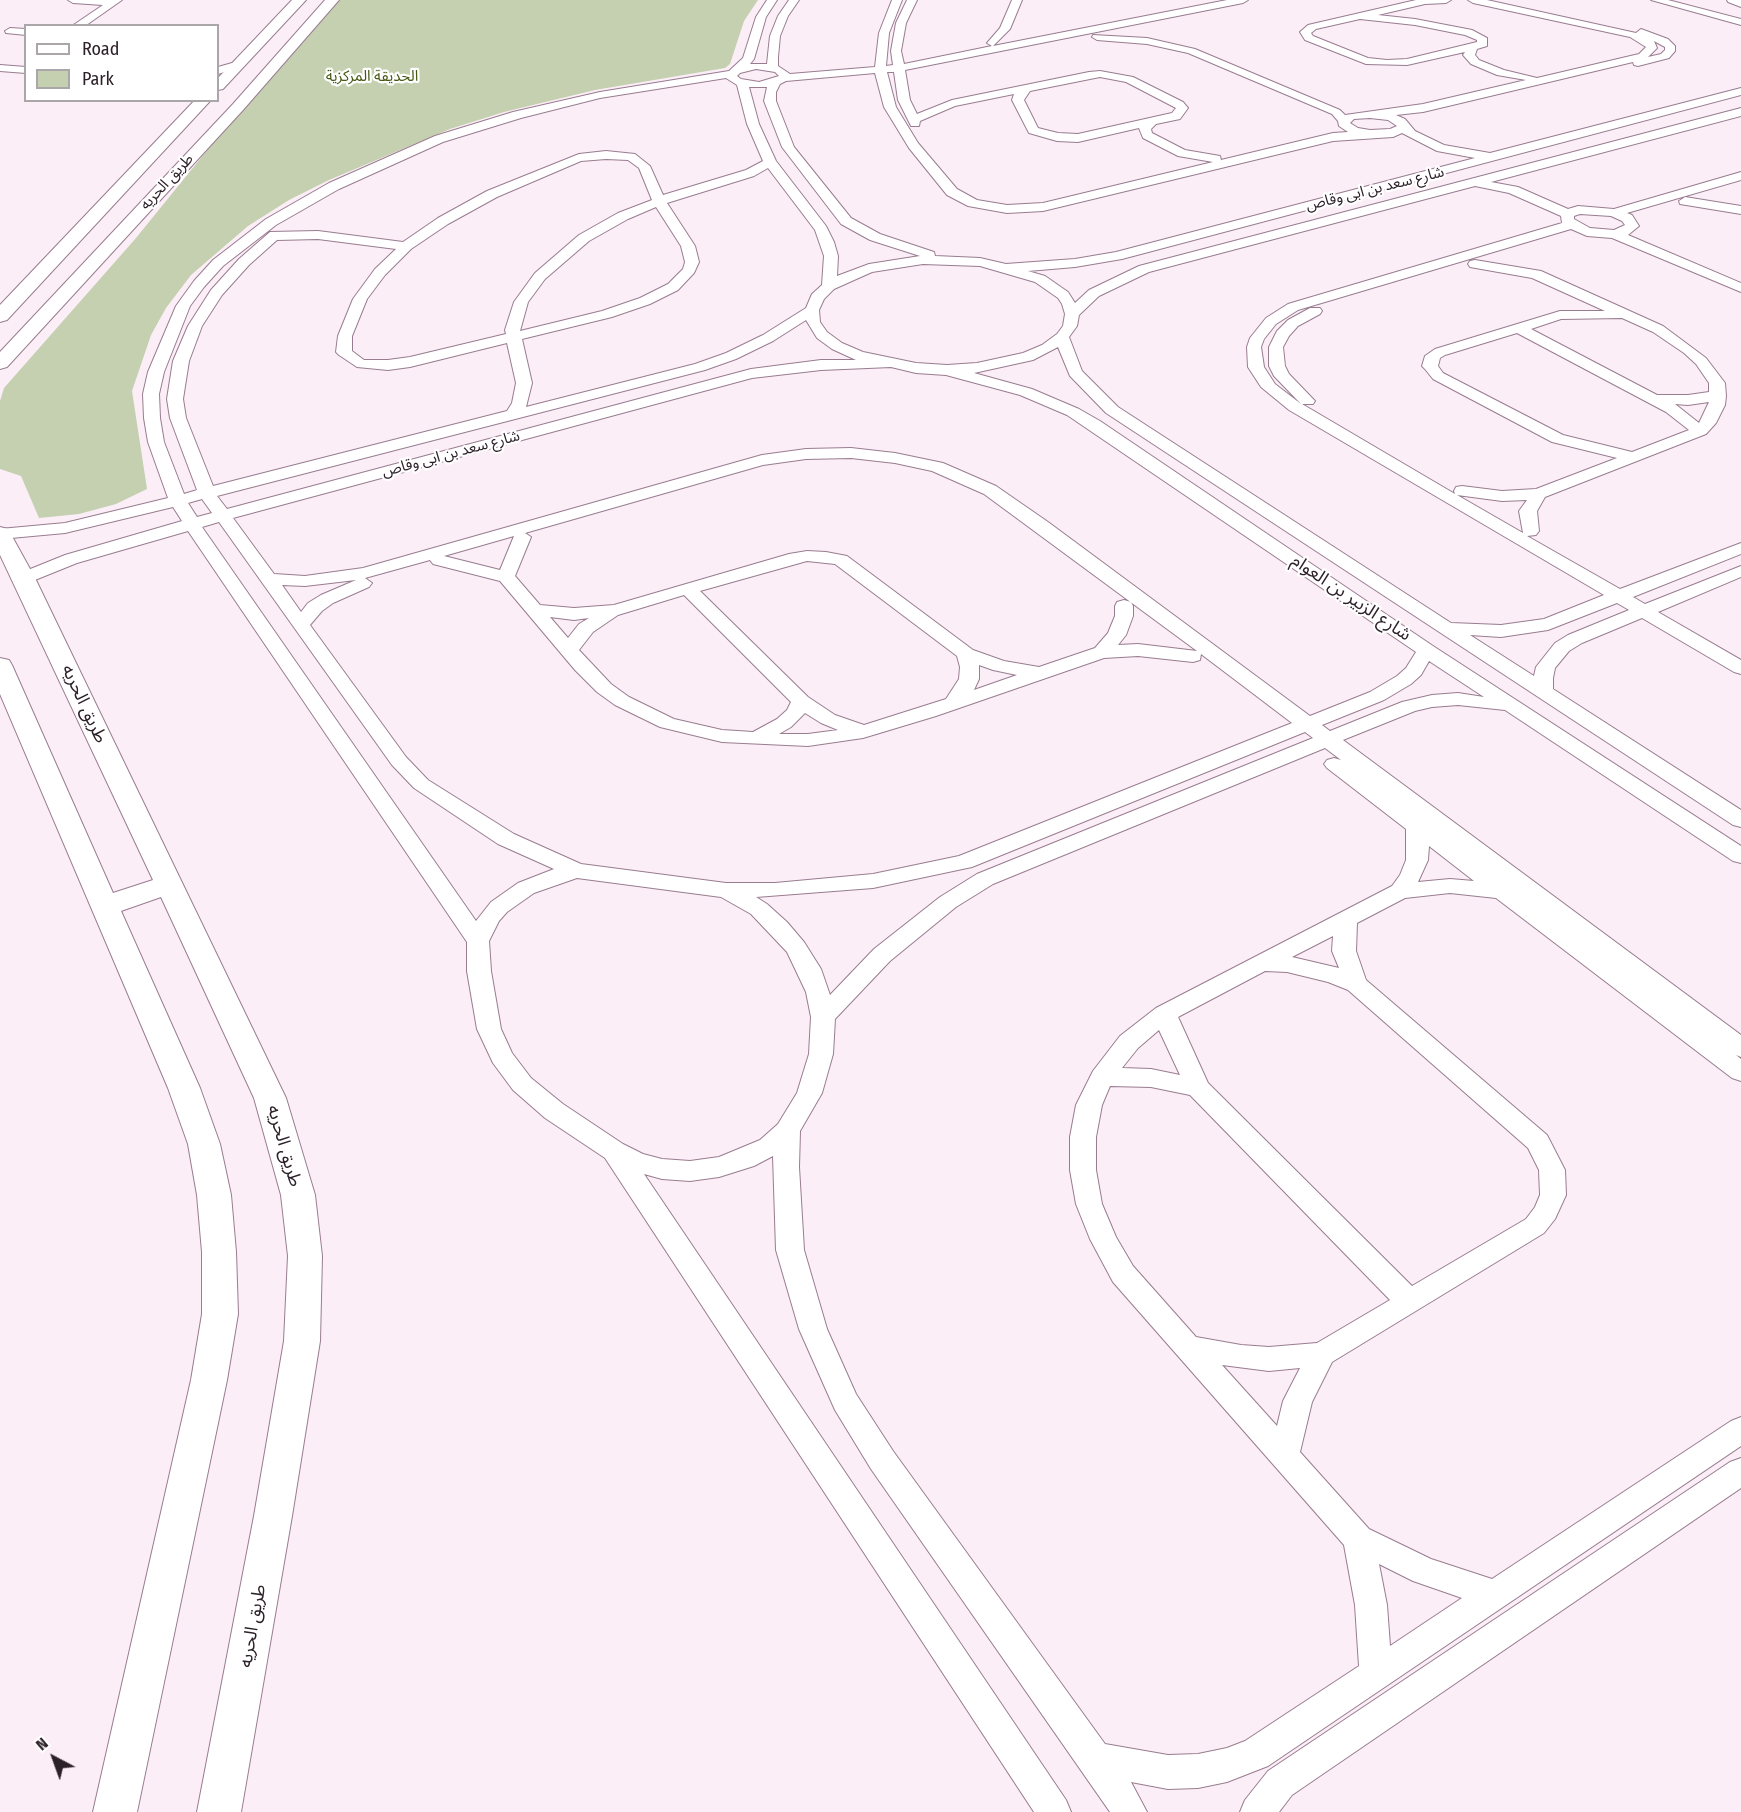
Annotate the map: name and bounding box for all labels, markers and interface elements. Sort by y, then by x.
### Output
legend [24,24,219,102]
text: Road [82,38,119,60]
text: Park [82,68,114,90]
park label: الحديقة المركزية [326,68,418,86]
street label: طريق الحريه [137,150,197,214]
street label: شارع سعد بن ابى وقاص [1304,163,1446,215]
street label: شارع سعد بن ابى وقاص [380,427,522,481]
street label: شارع الزبير بن العوام [1287,550,1415,646]
street label: طريق الحريه [56,661,112,747]
street label: طريق الحريه [262,1103,306,1189]
street label: طريق الحريه [235,1583,271,1669]
north arrow [24,1728,84,1788]
text: N [32,1734,52,1754]

